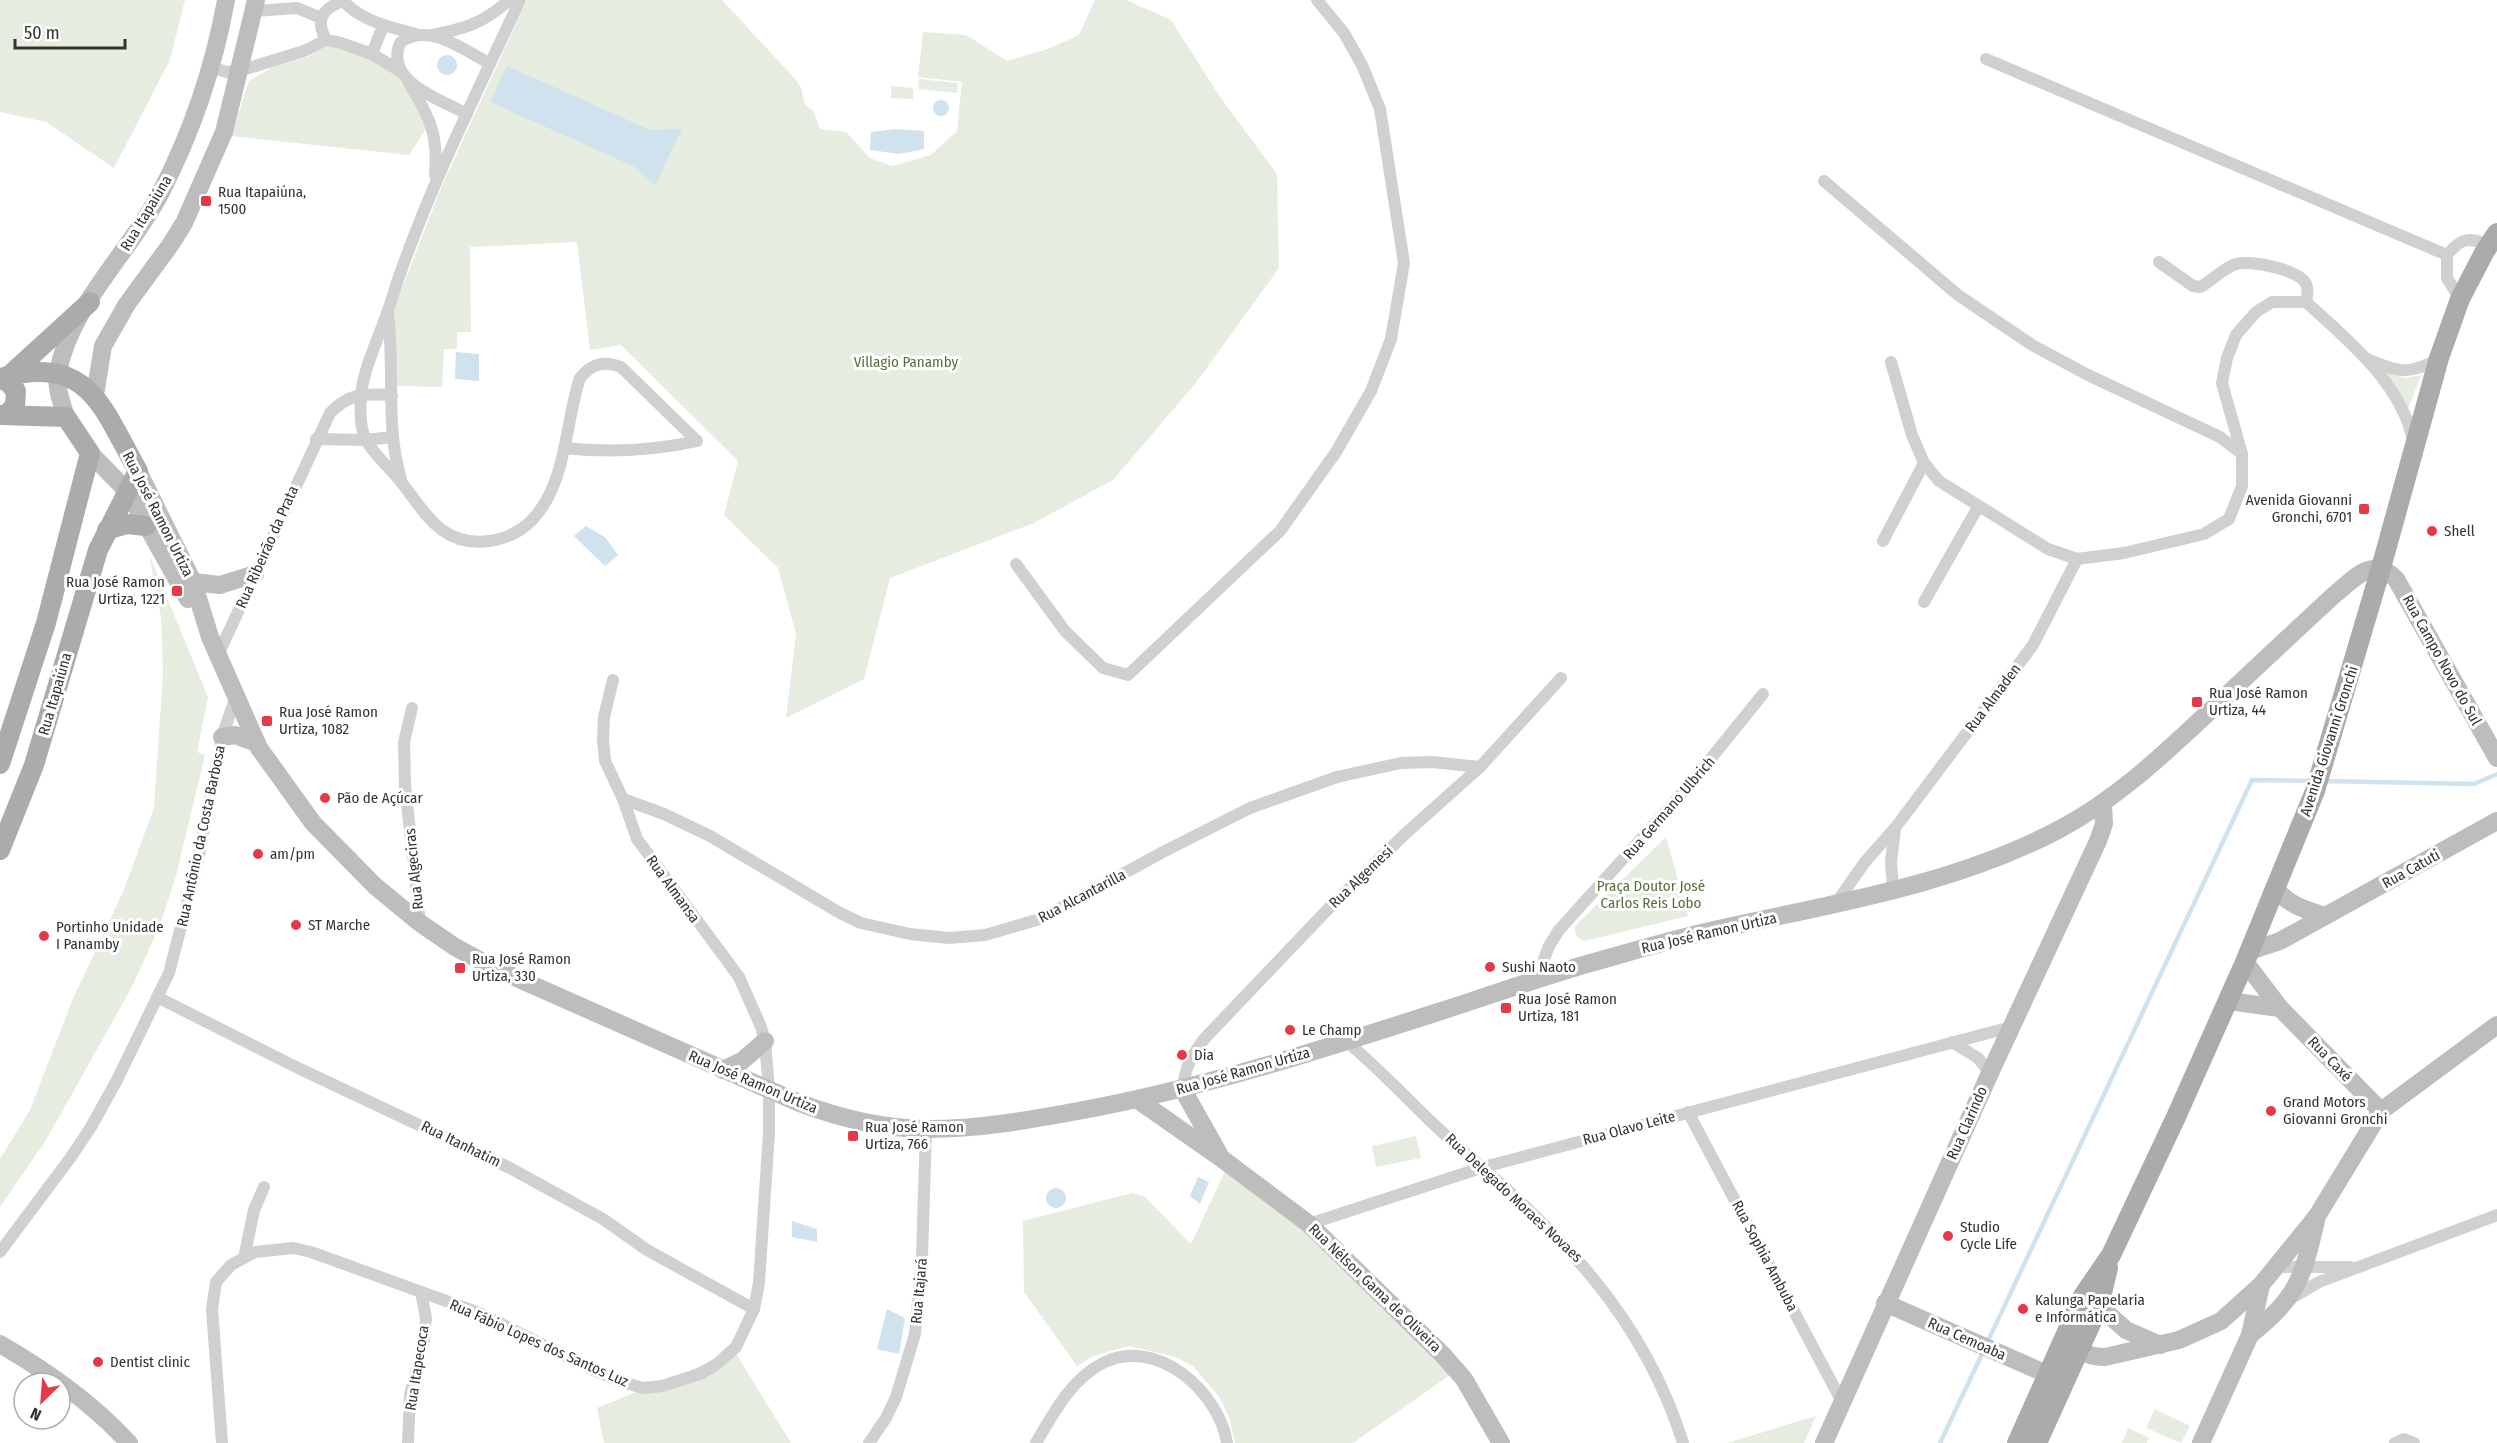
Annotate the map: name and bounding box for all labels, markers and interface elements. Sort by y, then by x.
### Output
scale bar [15,12,124,50]
text: 50 m [24,22,60,44]
street label: Rua Itapaiúna [116,172,176,254]
place label: Rua Itapaiúna, 1500 [218,183,306,218]
marker: Rua Itapaiúna, 1500 [199,194,213,208]
park label: Villagio Panamby [854,353,959,371]
street label: Rua José Ramon Urtiza [119,448,197,580]
street label: Rua Ribeirão da Prata [232,483,302,611]
place label: Avenida Giovanni Gronchi, 6701 [2246,491,2352,526]
marker: Avenida Giovanni Gronchi, 6701 [2357,502,2371,516]
place label: Shell [2444,522,2475,540]
marker: Shell [2425,524,2439,538]
place label: Rua José Ramon Urtiza, 1221 [66,573,165,608]
marker: Rua José Ramon Urtiza, 1221 [170,584,184,598]
street label: Rua Campo Novo do Sul [2399,592,2485,728]
street label: Rua Itapaiúna [35,651,75,737]
street label: Rua Almaden [1961,660,2025,736]
street label: Avenida Giovanni Gronchi [2296,664,2362,818]
place label: Rua José Ramon Urtiza, 44 [2209,684,2308,719]
marker: Rua José Ramon Urtiza, 44 [2190,695,2204,709]
place label: Rua José Ramon Urtiza, 1082 [279,703,378,738]
marker: Rua José Ramon Urtiza, 1082 [260,714,274,728]
street label: Rua Antônio da Costa Barbosa [173,744,229,928]
street label: Rua Germano Ulbrich [1619,753,1719,863]
place label: Pão de Açúcar [337,789,423,807]
marker: Pão de Açúcar [318,791,332,805]
street label: Rua Algeciras [401,827,427,911]
street label: Rua Algemesi [1325,842,1397,912]
place label: am/pm [270,845,315,863]
street label: Rua Catuti [2379,846,2443,892]
marker: am/pm [251,847,265,861]
street label: Rua Almansa [642,852,704,926]
street label: Rua Alcantarilla [1035,865,1129,927]
park label: Praça Doutor José Carlos Reis Lobo [1597,877,1705,912]
street label: Rua José Ramon Urtiza [1640,909,1778,957]
place label: ST Marche [308,916,370,934]
place label: Portinho Unidade I Panamby [56,918,164,953]
marker: ST Marche [289,918,303,932]
marker: Portinho Unidade I Panamby [37,929,51,943]
place label: Rua José Ramon Urtiza, 330 [472,950,571,985]
place label: Sushi Naoto [1502,958,1576,976]
marker: Sushi Naoto [1483,960,1497,974]
marker: Rua José Ramon Urtiza, 330 [453,961,467,975]
place label: Rua José Ramon Urtiza, 181 [1518,990,1617,1025]
marker: Rua José Ramon Urtiza, 181 [1499,1001,1513,1015]
place label: Le Champ [1302,1021,1362,1039]
marker: Le Champ [1283,1023,1297,1037]
street label: Rua Caxé [2304,1033,2356,1085]
street label: Rua José Ramon Urtiza [1174,1043,1312,1099]
place label: Dia [1194,1046,1214,1064]
street label: Rua José Ramon Urtiza [686,1047,820,1117]
marker: Dia [1175,1048,1189,1062]
street label: Rua Clarindo [1943,1083,1991,1162]
place label: Grand Motors Giovanni Gronchi [2283,1093,2387,1128]
marker: Grand Motors Giovanni Gronchi [2264,1104,2278,1118]
street label: Rua Olavo Leite [1581,1107,1677,1149]
street label: Rua Itanhatim [418,1117,504,1171]
place label: Rua José Ramon Urtiza, 766 [865,1118,964,1153]
marker: Rua José Ramon Urtiza, 766 [846,1129,860,1143]
street label: Rua Delegado Moraes Novaes [1442,1130,1586,1266]
street label: Rua Sophia Ambuba [1728,1197,1802,1315]
place label: Studio Cycle Life [1960,1218,2017,1253]
street label: Rua Nélson Gama de Oliveira [1305,1220,1445,1356]
marker: Studio Cycle Life [1941,1229,1955,1243]
street label: Rua Itajará [907,1257,931,1325]
place label: Kalunga Papelaria e Informática [2035,1291,2145,1326]
street label: Rua Fábio Lopes dos Santos Luz [447,1295,631,1391]
marker: Kalunga Papelaria e Informática [2016,1302,2030,1316]
street label: Rua Cemoaba [1925,1314,2009,1364]
street label: Rua Itapecoca [401,1324,433,1412]
place label: Dentist clinic [110,1353,190,1371]
marker: Dentist clinic [91,1355,105,1369]
north arrow [12,1371,72,1431]
text: N [28,1404,44,1425]

